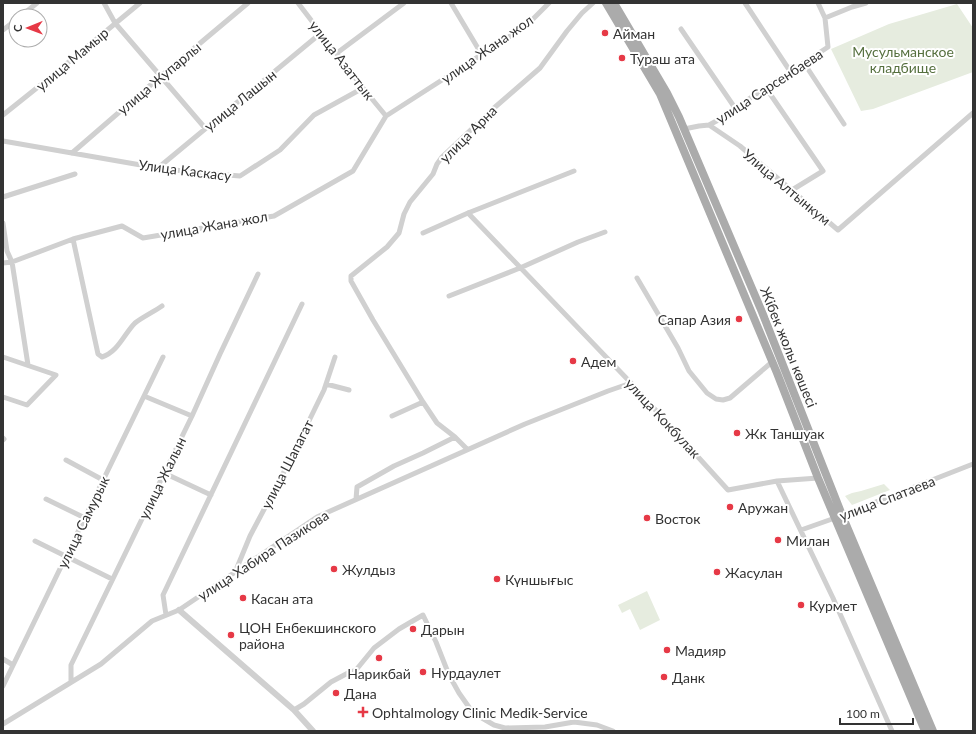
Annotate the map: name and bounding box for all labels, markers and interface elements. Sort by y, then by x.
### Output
north arrow [8,8,48,48]
street label: улица Жана жол [438,11,536,87]
street label: улица Азаттык [306,17,379,104]
text: С [11,24,24,32]
street label: улица Мамыр [32,24,112,94]
place label: Айман [613,25,655,42]
marker: Айман [600,28,610,38]
street label: улица Жупарлы [114,38,204,118]
park label: Мусульманское кладбище [852,43,954,76]
street label: улица Сарсенбаева [712,45,826,127]
place label: Тураш ата [630,50,695,67]
marker: Тураш ата [617,53,627,63]
street label: улица Лашын [200,66,280,134]
street label: улица Арна [436,102,500,166]
street label: Улица Алтынкум [740,145,834,229]
street label: Улица Каскасу [138,156,233,184]
street label: улица Жана жол [159,207,269,243]
street label: Жібек жолы көшесі [757,284,821,410]
place label: Сапар Азия [658,311,731,328]
marker: Сапар Азия [734,314,744,324]
place label: Адем [581,353,616,370]
marker: Адем [568,356,578,366]
street label: улица Кокбулак [622,375,705,462]
street label: улица Шапагат [257,416,317,512]
place label: Жк Таншуак [745,425,825,442]
marker: Жк Таншуак [732,428,742,438]
street label: улица Жалын [135,434,189,522]
street label: улица Самурык [53,472,113,571]
street label: улица Спатаева [837,472,937,524]
place label: Аружан [738,499,788,516]
marker: Аружан [725,502,735,512]
street label: улица Хабира Пазикова [194,506,332,604]
place label: Восток [655,510,701,527]
marker: Восток [642,513,652,523]
place label: Милан [786,532,830,549]
marker: Милан [773,535,783,545]
place label: Жулдыз [342,561,396,578]
marker: Жулдыз [329,564,339,574]
place label: Жасулан [725,564,783,581]
marker: Жасулан [712,567,722,577]
place label: Күншығыс [505,571,574,588]
marker: Күншығыс [492,574,502,584]
place label: Касан ата [251,590,313,607]
marker: Касан ата [238,593,248,603]
place label: Курмет [809,597,857,614]
marker: Курмет [796,600,806,610]
place label: ЦОН Енбекшинского района [239,619,376,652]
place label: Дарын [421,621,465,638]
marker: Дарын [408,624,418,634]
marker: ЦОН Енбекшинского района [226,630,236,640]
place label: Мадияр [675,642,726,659]
marker: Мадияр [662,645,672,655]
marker: Нарикбай [374,653,384,663]
place label: Нурдаулет [431,664,501,681]
place label: Нарикбай [347,665,411,682]
marker: Нурдаулет [418,667,428,677]
place label: Данк [672,669,706,686]
marker: Данк [659,672,669,682]
place label: Дана [344,685,377,702]
marker: Дана [331,688,341,698]
scale bar [840,700,913,726]
place label: Ophtalmology Clinic Medik-Service [372,704,588,721]
marker: Ophtalmology Clinic Medik-Service [357,706,369,718]
text: 100 m [846,706,880,721]

